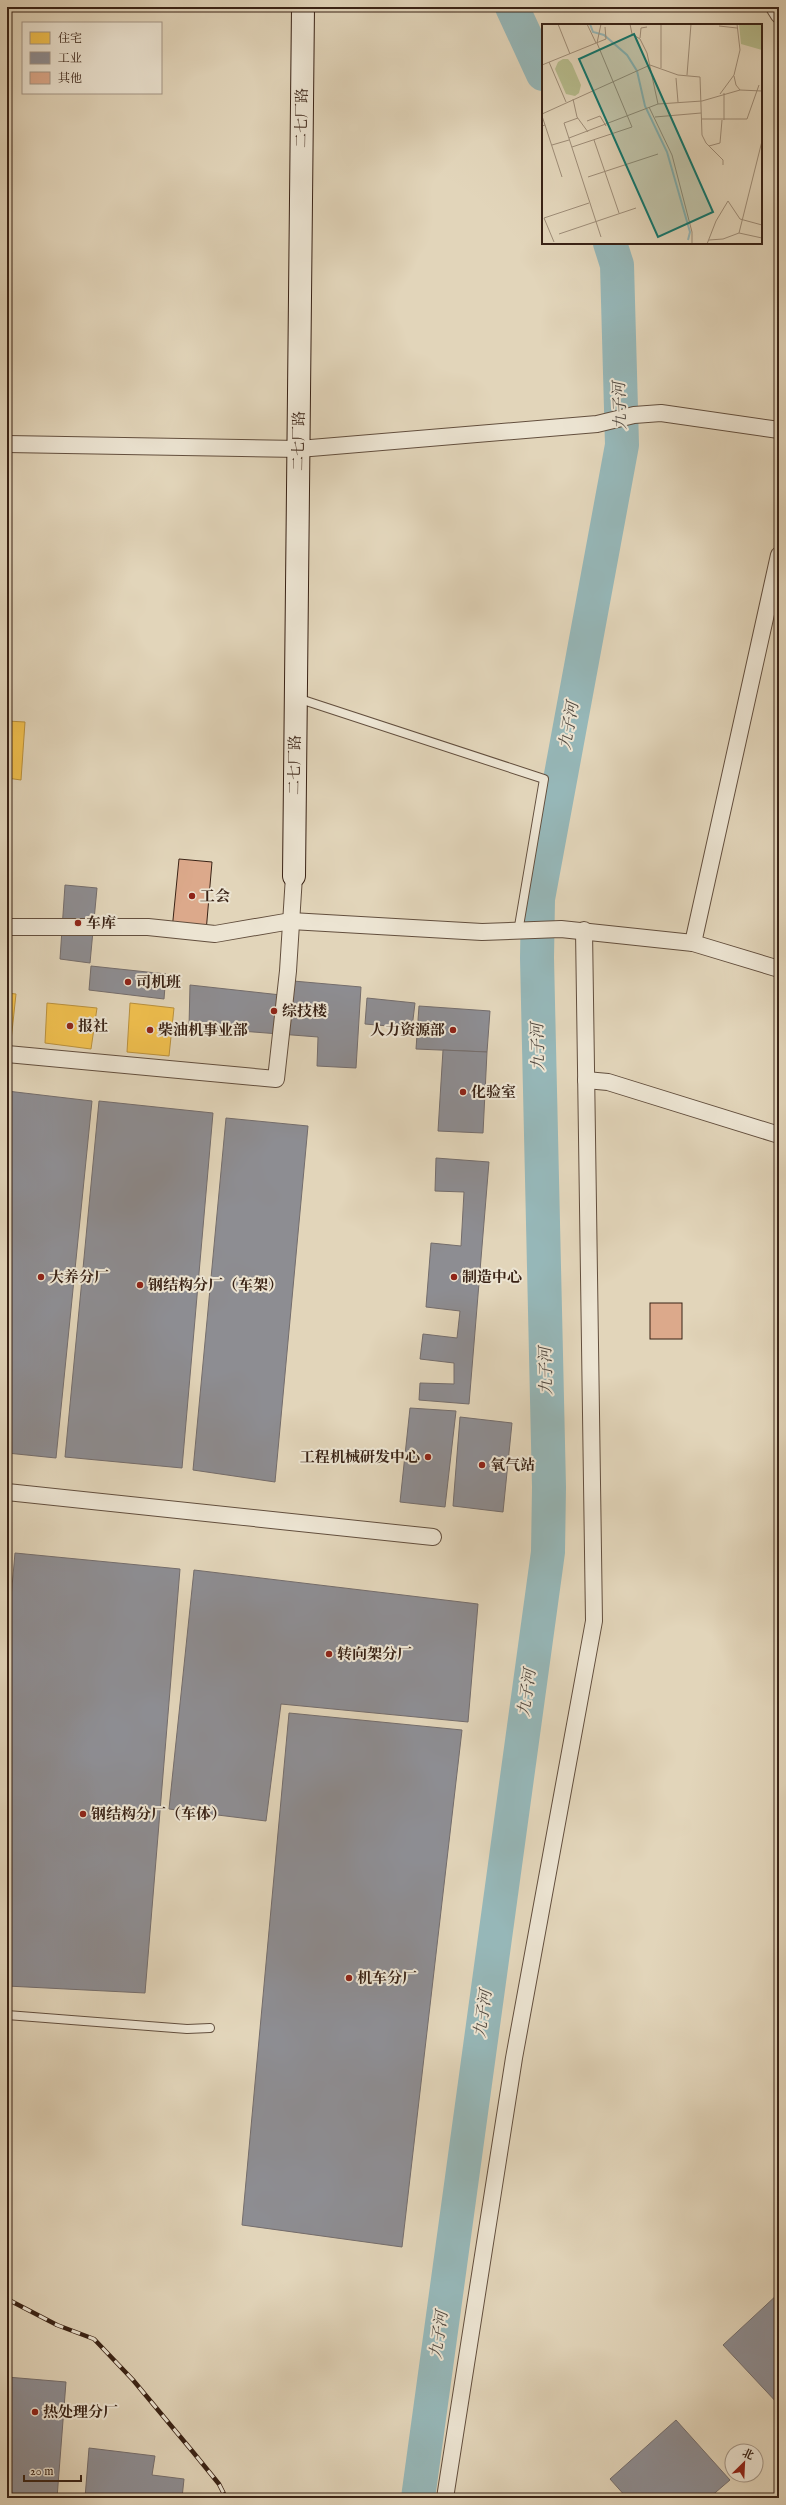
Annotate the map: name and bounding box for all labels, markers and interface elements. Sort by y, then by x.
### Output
legend [22,22,162,94]
inset map [542,24,762,244]
text: 住宅 [58,31,82,46]
text: 工业 [58,51,82,66]
text: 其他 [58,71,82,86]
street label: 二七厂路 [292,88,312,148]
water label: 九子河 [610,379,632,430]
street label: 二七厂路 [289,411,309,471]
water label: 九子河 [556,698,585,751]
street label: 二七厂路 [285,735,305,795]
place label: 工会 [200,887,230,906]
marker: 工会 [187,891,197,901]
place label: 车库 [86,914,116,933]
marker: 车库 [73,918,83,928]
place label: 司机班 [136,973,181,992]
marker: 司机班 [123,977,133,987]
place label: 综技楼 [282,1002,327,1021]
marker: 综技楼 [269,1006,279,1016]
place label: 报社 [78,1017,108,1036]
water label: 九子河 [529,1020,549,1071]
marker: 报社 [65,1021,75,1031]
place label: 柴油机事业部 [158,1021,248,1040]
place label: 人力资源部 [370,1021,445,1040]
marker: 柴油机事业部 [145,1025,155,1035]
marker: 人力资源部 [448,1025,458,1035]
place label: 化验室 [471,1083,516,1102]
marker: 化验室 [458,1087,468,1097]
place label: 大养分厂 [49,1268,109,1287]
place label: 制造中心 [462,1268,522,1287]
marker: 大养分厂 [36,1272,46,1282]
marker: 制造中心 [449,1272,459,1282]
place label: 钢结构分厂（车架） [148,1276,283,1295]
marker: 钢结构分厂（车架） [135,1280,145,1290]
water label: 九子河 [537,1344,557,1395]
place label: 工程机械研发中心 [300,1448,420,1467]
marker: 工程机械研发中心 [423,1452,433,1462]
place label: 氧气站 [490,1456,535,1475]
marker: 氧气站 [477,1460,487,1470]
place label: 转向架分厂 [337,1645,412,1664]
marker: 转向架分厂 [324,1649,334,1659]
water label: 九子河 [515,1665,542,1718]
place label: 钢结构分厂（车体） [91,1805,226,1824]
marker: 钢结构分厂（车体） [78,1809,88,1819]
place label: 机车分厂 [357,1969,417,1988]
marker: 机车分厂 [344,1973,354,1983]
water label: 九子河 [471,1986,498,2039]
water label: 九子河 [427,2307,454,2360]
place label: 热处理分厂 [43,2403,118,2422]
marker: 热处理分厂 [30,2407,40,2417]
north arrow [724,2443,764,2483]
text: 北 [740,2446,756,2463]
scale bar [24,2457,81,2483]
text: 20 m [30,2464,53,2479]

